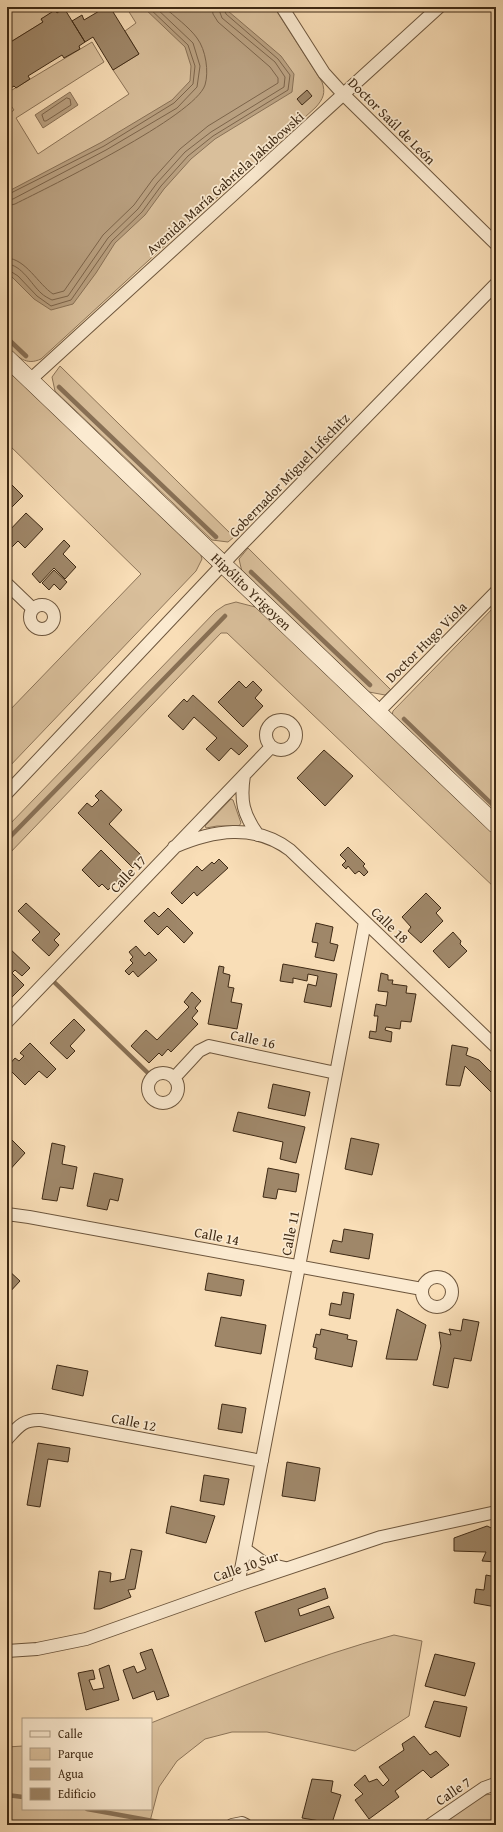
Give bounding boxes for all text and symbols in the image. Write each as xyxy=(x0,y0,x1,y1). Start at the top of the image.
street label: Doctor Saúl de León xyxy=(344,73,440,169)
street label: Avenida María Gabriela Jakubowski xyxy=(142,107,308,259)
street label: Gobernador Miguel Lifschitz xyxy=(224,408,354,542)
street label: Hipólito Yrigoyen xyxy=(207,548,296,635)
street label: Doctor Hugo Viola xyxy=(381,597,471,687)
street label: Calle 17 xyxy=(105,851,151,897)
street label: Calle 18 xyxy=(367,902,413,948)
street label: Calle 16 xyxy=(229,1025,277,1054)
street label: Calle 11 xyxy=(276,1209,304,1257)
street label: Calle 14 xyxy=(193,1222,241,1250)
street label: Calle 12 xyxy=(110,1408,158,1436)
street label: Calle 10 Sur xyxy=(210,1545,282,1587)
legend xyxy=(22,1718,152,1810)
text: Calle xyxy=(58,1725,83,1742)
text: Parque xyxy=(58,1745,94,1762)
text: Agua xyxy=(58,1765,84,1782)
street label: Calle 7 xyxy=(431,1772,475,1810)
text: Edificio xyxy=(58,1785,96,1802)

